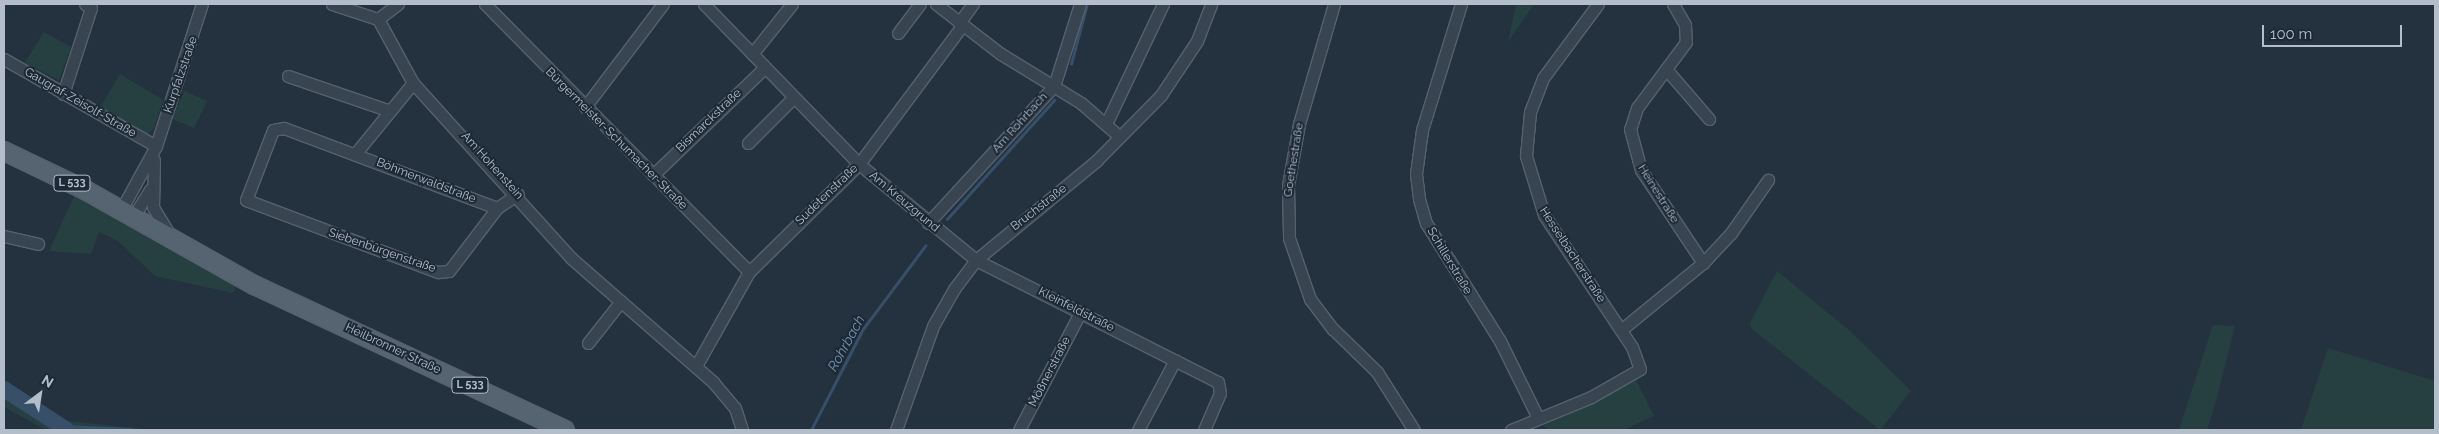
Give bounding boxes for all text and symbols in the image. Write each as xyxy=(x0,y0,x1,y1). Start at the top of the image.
scale bar xyxy=(2264,15,2404,47)
text: 100 m xyxy=(2270,25,2312,43)
street label: Kurpfalzstraße xyxy=(161,35,201,115)
street label: Gaugraf-Zeisolf-Straße xyxy=(22,65,138,141)
street label: Bürgermeister-Schumacher-Straße xyxy=(542,65,690,213)
street label: Bismarckstraße xyxy=(673,86,745,156)
street label: Am Rohrbach xyxy=(989,90,1051,156)
street label: Goethestraße xyxy=(1281,122,1307,198)
street label: Am Hohenstein xyxy=(458,129,526,203)
street label: Böhmerwaldstraße xyxy=(374,155,478,207)
street label: Sudetenstraße xyxy=(793,162,861,228)
street label: Heinestraße xyxy=(1634,162,1682,226)
street label: Am Kreuzgrund xyxy=(866,168,942,236)
road number: L 533 xyxy=(53,174,91,192)
street label: Bruchstraße xyxy=(1008,182,1070,234)
street label: Hesselbacherstraße xyxy=(1536,205,1608,305)
street label: Schillerstraße xyxy=(1423,225,1475,297)
street label: Siebenbürgenstraße xyxy=(326,226,438,276)
street label: Kleinfeldstraße xyxy=(1036,285,1116,335)
water label: Rohrbach xyxy=(824,312,868,374)
street label: Heilbronner Straße xyxy=(343,320,443,378)
street label: Mößnerstraße xyxy=(1026,335,1074,409)
north arrow xyxy=(15,369,65,419)
text: N xyxy=(39,372,56,391)
road number: L 533 xyxy=(451,376,489,394)

